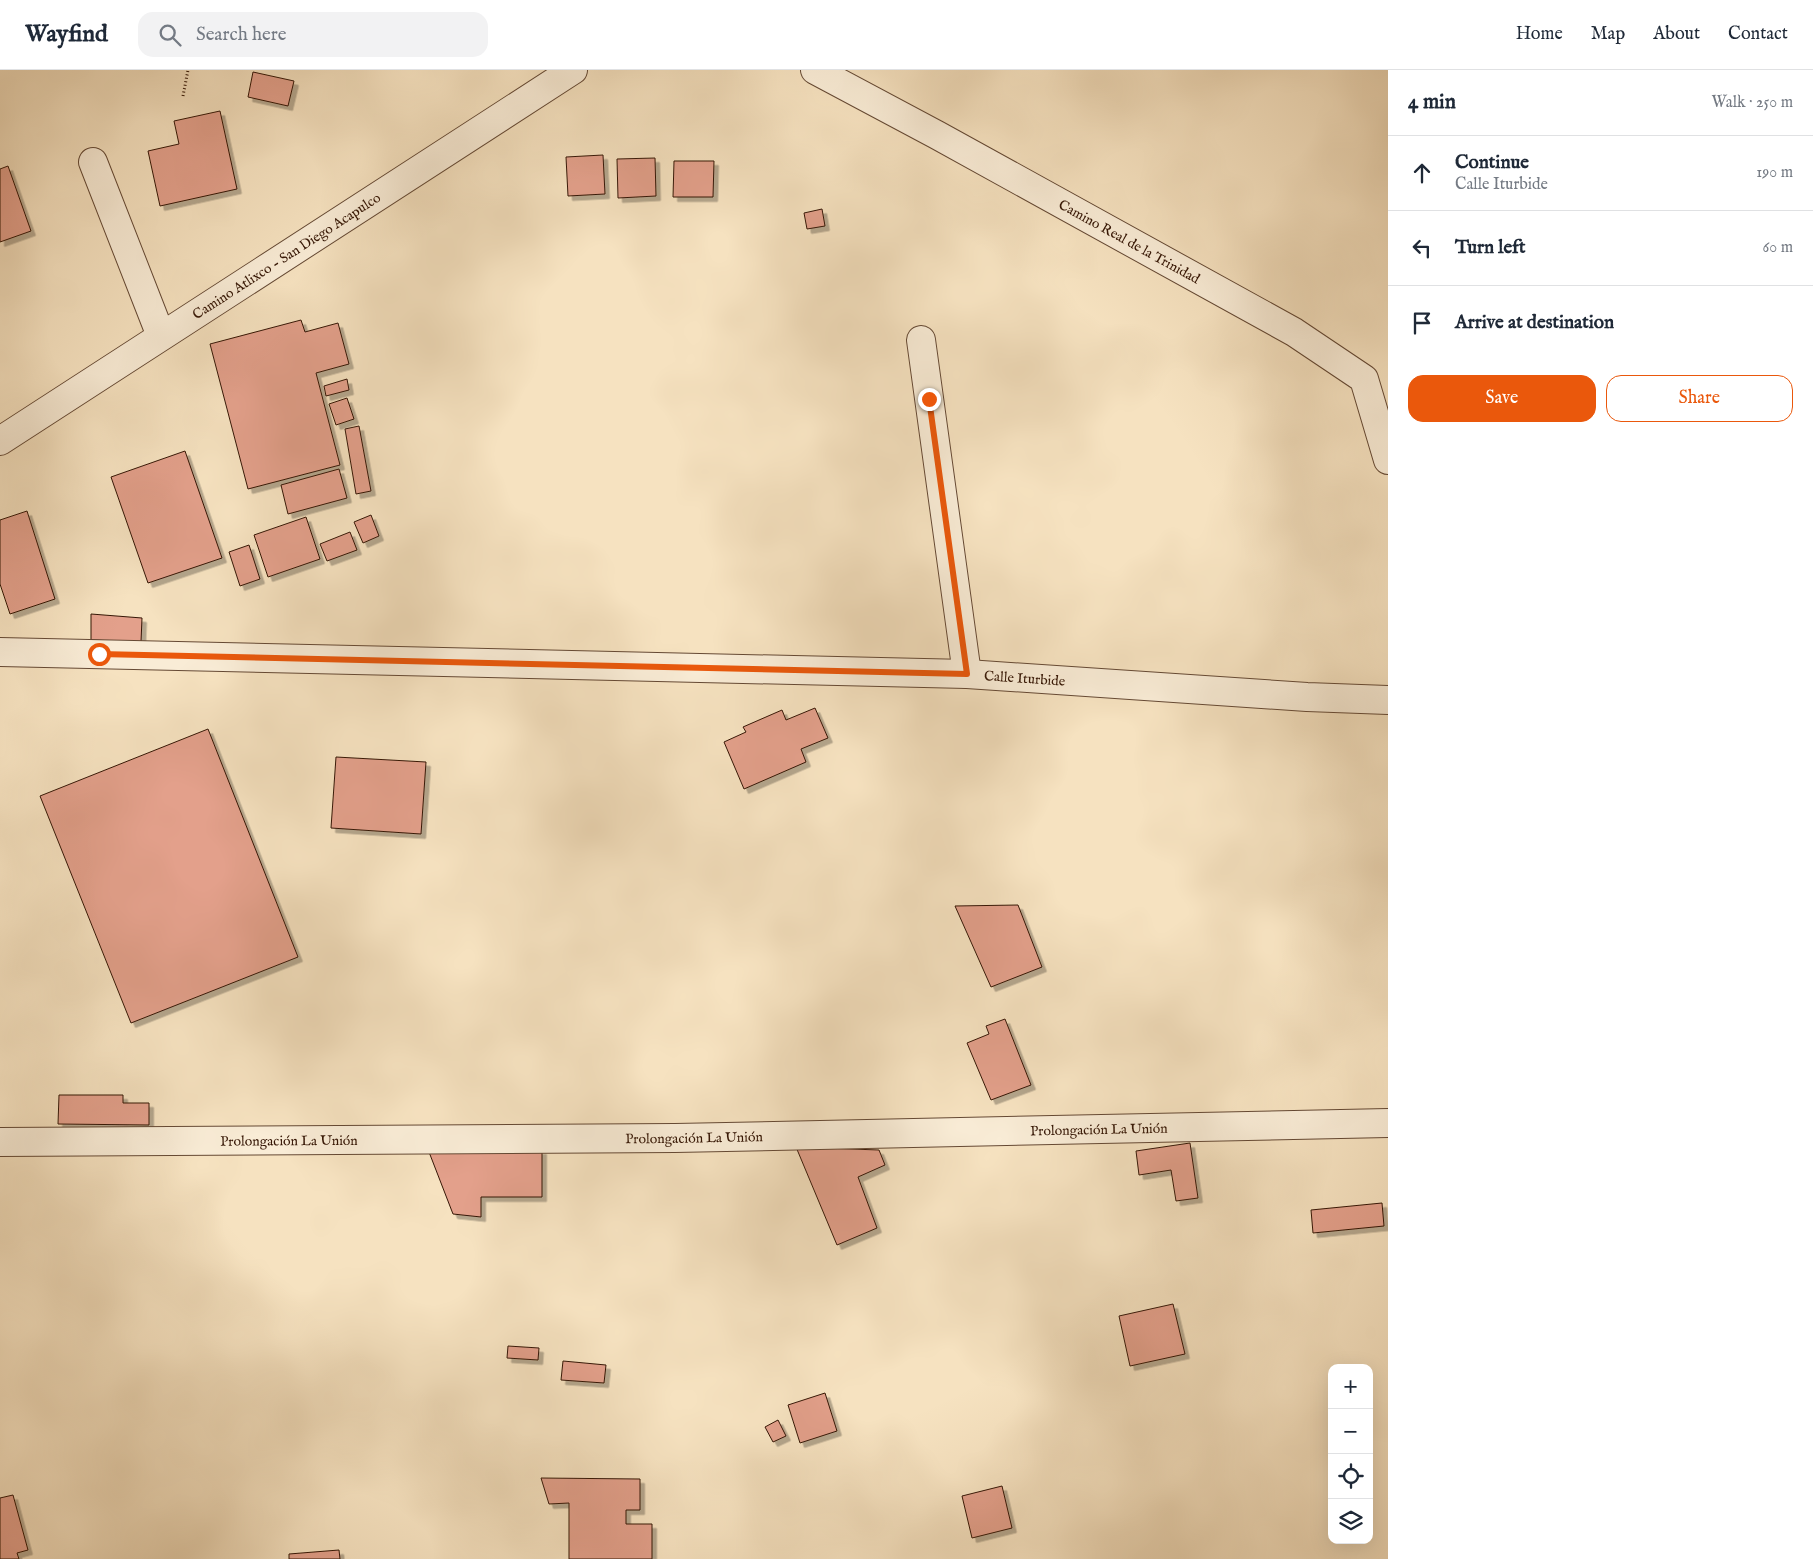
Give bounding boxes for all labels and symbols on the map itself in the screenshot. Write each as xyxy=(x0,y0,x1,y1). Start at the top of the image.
street label: Camino Atlixco - San Diego Acapulco xyxy=(189,189,385,324)
street label: Camino Real de la Trinidad xyxy=(1055,196,1203,289)
route end xyxy=(918,388,941,411)
route start xyxy=(88,643,111,666)
street label: Calle Iturbide xyxy=(983,667,1066,691)
street label: Prolongación La Unión xyxy=(1030,1120,1168,1141)
street label: Prolongación La Unión xyxy=(625,1128,764,1148)
street label: Prolongación La Unión xyxy=(220,1132,358,1151)

